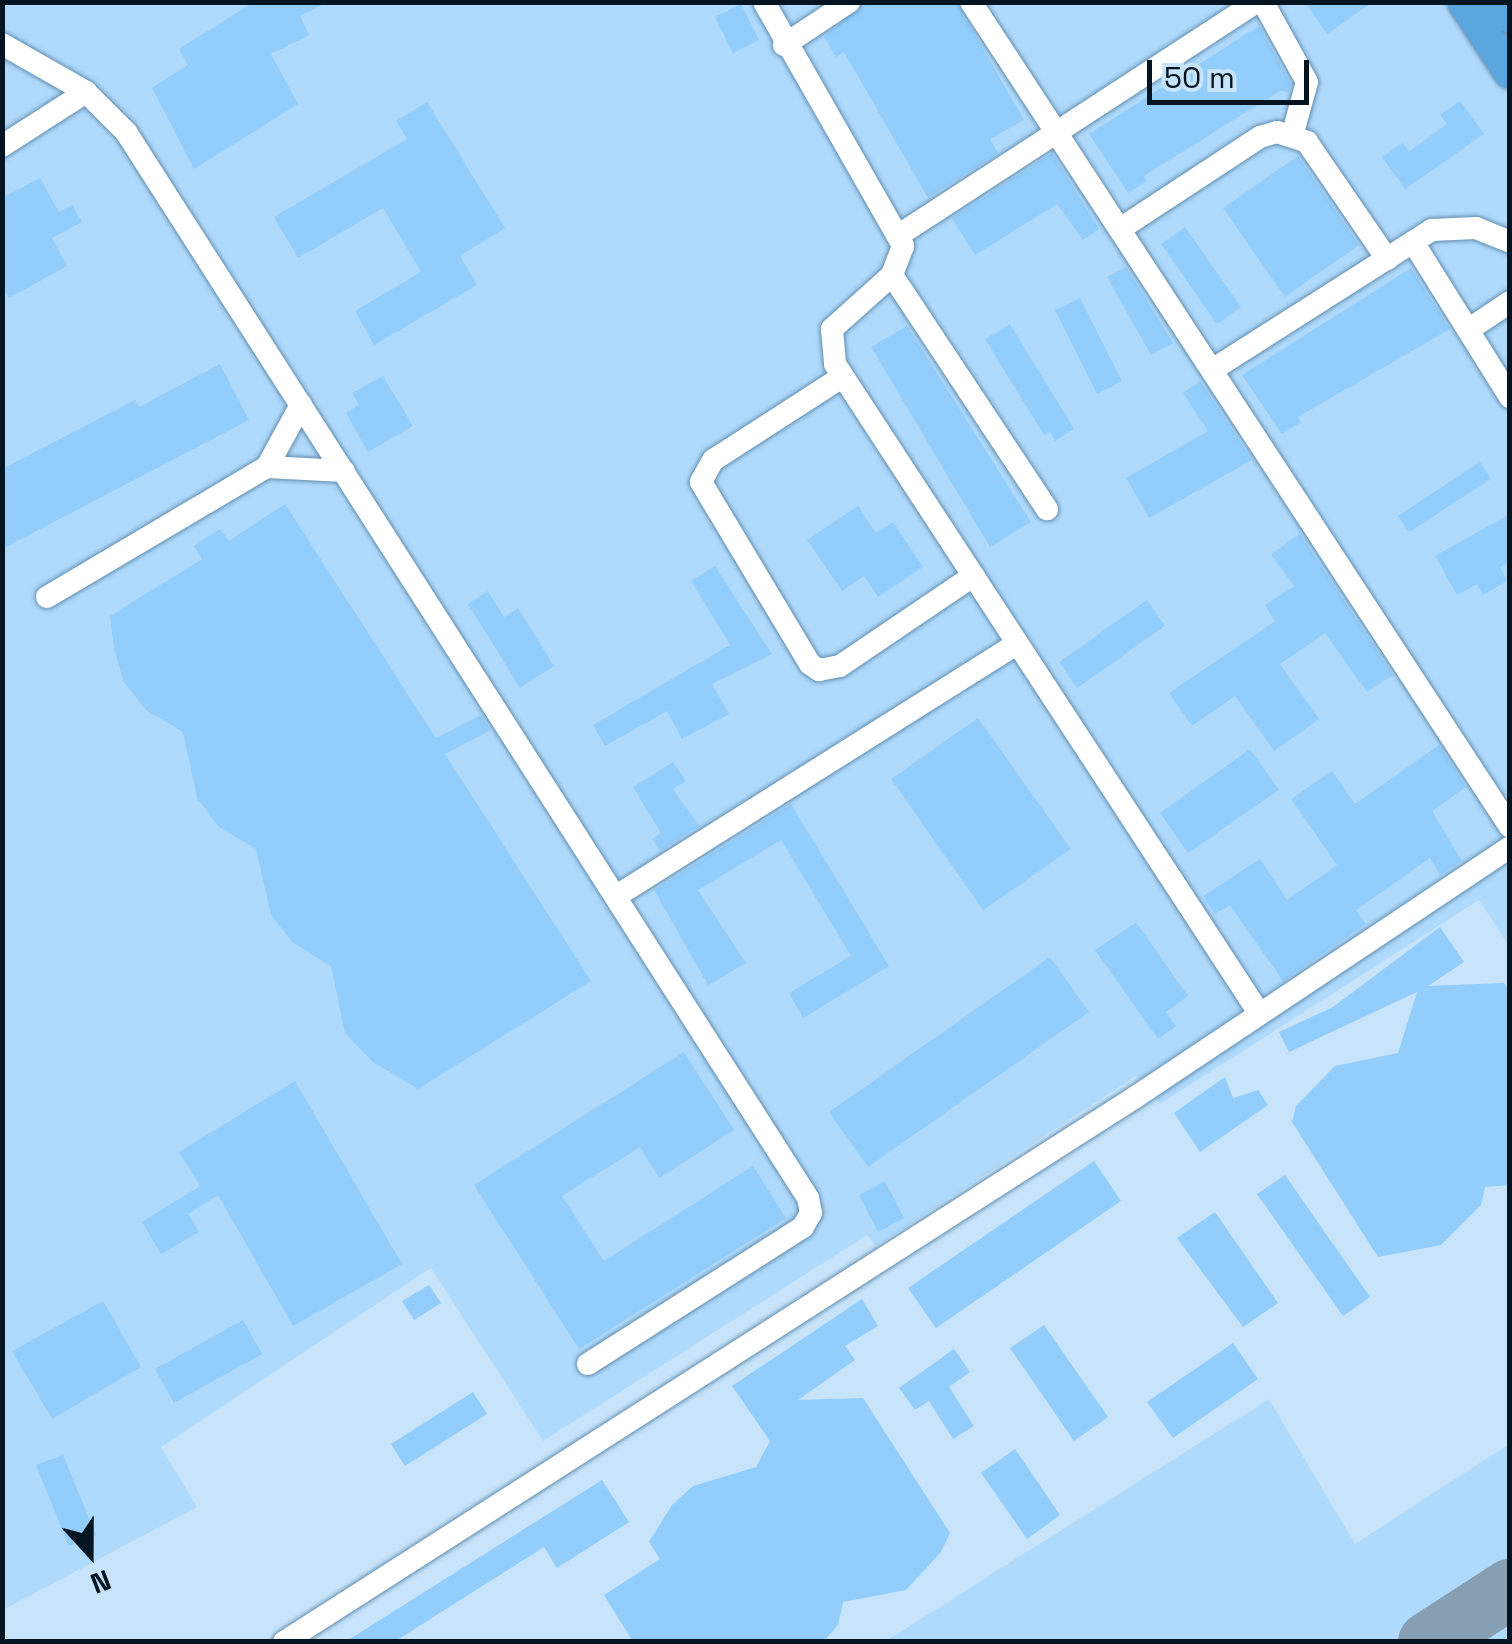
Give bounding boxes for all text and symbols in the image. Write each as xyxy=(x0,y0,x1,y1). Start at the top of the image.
scale bar xyxy=(1152,40,1314,102)
text: 50 m xyxy=(1164,58,1235,97)
north arrow xyxy=(40,1504,140,1604)
text: N xyxy=(86,1562,116,1602)

